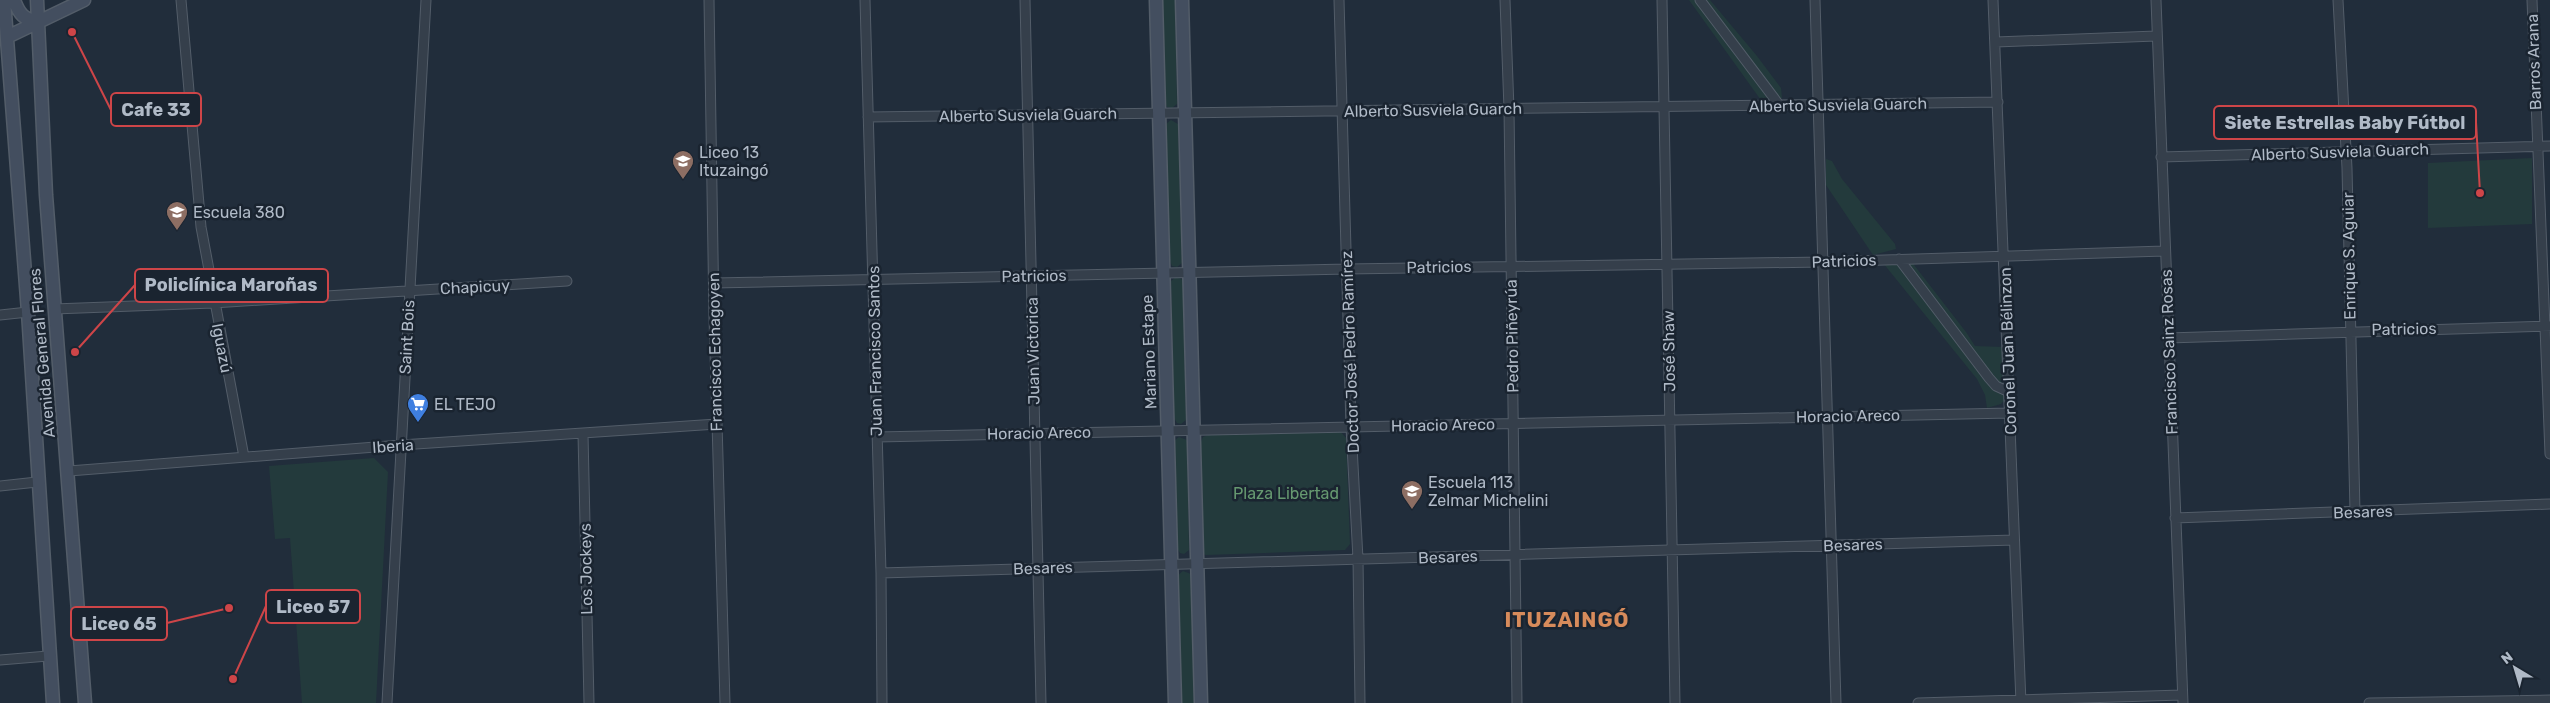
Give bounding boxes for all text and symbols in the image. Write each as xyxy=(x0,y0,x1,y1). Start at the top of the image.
street label: Barros Arana xyxy=(2523,13,2545,111)
callout: Cafe 33 xyxy=(111,93,201,126)
street label: Alberto Susviela Guarch xyxy=(1749,94,1927,116)
text: Cafe 33 xyxy=(121,99,191,121)
street label: Alberto Susviela Guarch xyxy=(1344,99,1522,121)
street label: Alberto Susviela Guarch xyxy=(939,104,1117,126)
callout: Siete Estrellas Baby Fútbol xyxy=(2214,106,2476,139)
text: Siete Estrellas Baby Fútbol xyxy=(2225,112,2465,134)
street label: Alberto Susviela Guarch xyxy=(2251,139,2429,165)
place label: Liceo 13 Ituzaingó xyxy=(699,143,769,180)
school or university icon: Liceo 13 Ituzaingó xyxy=(671,149,695,180)
street label: Enrique S. Aguiar xyxy=(2338,192,2360,320)
school or university icon: Escuela 380 xyxy=(165,200,189,231)
place label: Escuela 380 xyxy=(193,203,285,222)
street label: Doctor José Pedro Ramírez xyxy=(1337,250,1363,454)
street label: Patricios xyxy=(1811,250,1877,272)
street label: Patricios xyxy=(1406,257,1472,277)
street label: Juan Francisco Santos xyxy=(864,266,886,436)
street label: Patricios xyxy=(1001,266,1067,286)
street label: Avenida General Flores xyxy=(25,267,59,439)
street label: Coronel Juan Bélinzon xyxy=(1996,267,2020,435)
callout: Policlínica Maroñas xyxy=(135,269,328,302)
street label: Francisco Sainz Rosas xyxy=(2157,269,2181,435)
street label: Francisco Echagoyen xyxy=(704,272,726,432)
text: Policlínica Maroñas xyxy=(145,274,317,296)
street label: Chapicuy xyxy=(440,276,511,298)
street label: Pedro Piñeyrúa xyxy=(1502,279,1522,393)
street label: Mariano Estape xyxy=(1138,294,1160,410)
street label: Juan Victorica xyxy=(1023,297,1043,405)
street label: Saint Bois xyxy=(396,299,418,375)
street label: José Shaw xyxy=(1659,310,1679,392)
street label: Patricios xyxy=(2371,319,2437,339)
street label: Iguazú xyxy=(208,322,236,374)
supermarket icon: EL TEJO xyxy=(406,392,430,423)
place label: EL TEJO xyxy=(434,395,496,414)
street label: Horacio Areco xyxy=(1796,406,1900,426)
street label: Horacio Areco xyxy=(1391,415,1495,435)
street label: Horacio Areco xyxy=(987,423,1091,443)
street label: Iberia xyxy=(372,435,414,457)
place label: Escuela 113 Zelmar Michelini xyxy=(1428,473,1548,510)
school or university icon: Escuela 113 Zelmar Michelini xyxy=(1400,479,1424,510)
park label: Plaza Libertad xyxy=(1233,484,1339,503)
street label: Besares xyxy=(2333,501,2393,523)
street label: Los Jockeys xyxy=(576,523,596,615)
street label: Besares xyxy=(1823,534,1883,556)
street label: Besares xyxy=(1418,546,1478,568)
street label: Besares xyxy=(1013,557,1073,579)
callout: Liceo 57 xyxy=(266,590,360,623)
text: Liceo 57 xyxy=(276,596,350,618)
callout: Liceo 65 xyxy=(71,607,167,640)
district label: ITUZAINGÓ xyxy=(1505,607,1629,632)
text: Liceo 65 xyxy=(81,613,157,635)
north arrow xyxy=(2490,643,2540,693)
text: N xyxy=(2498,648,2517,668)

